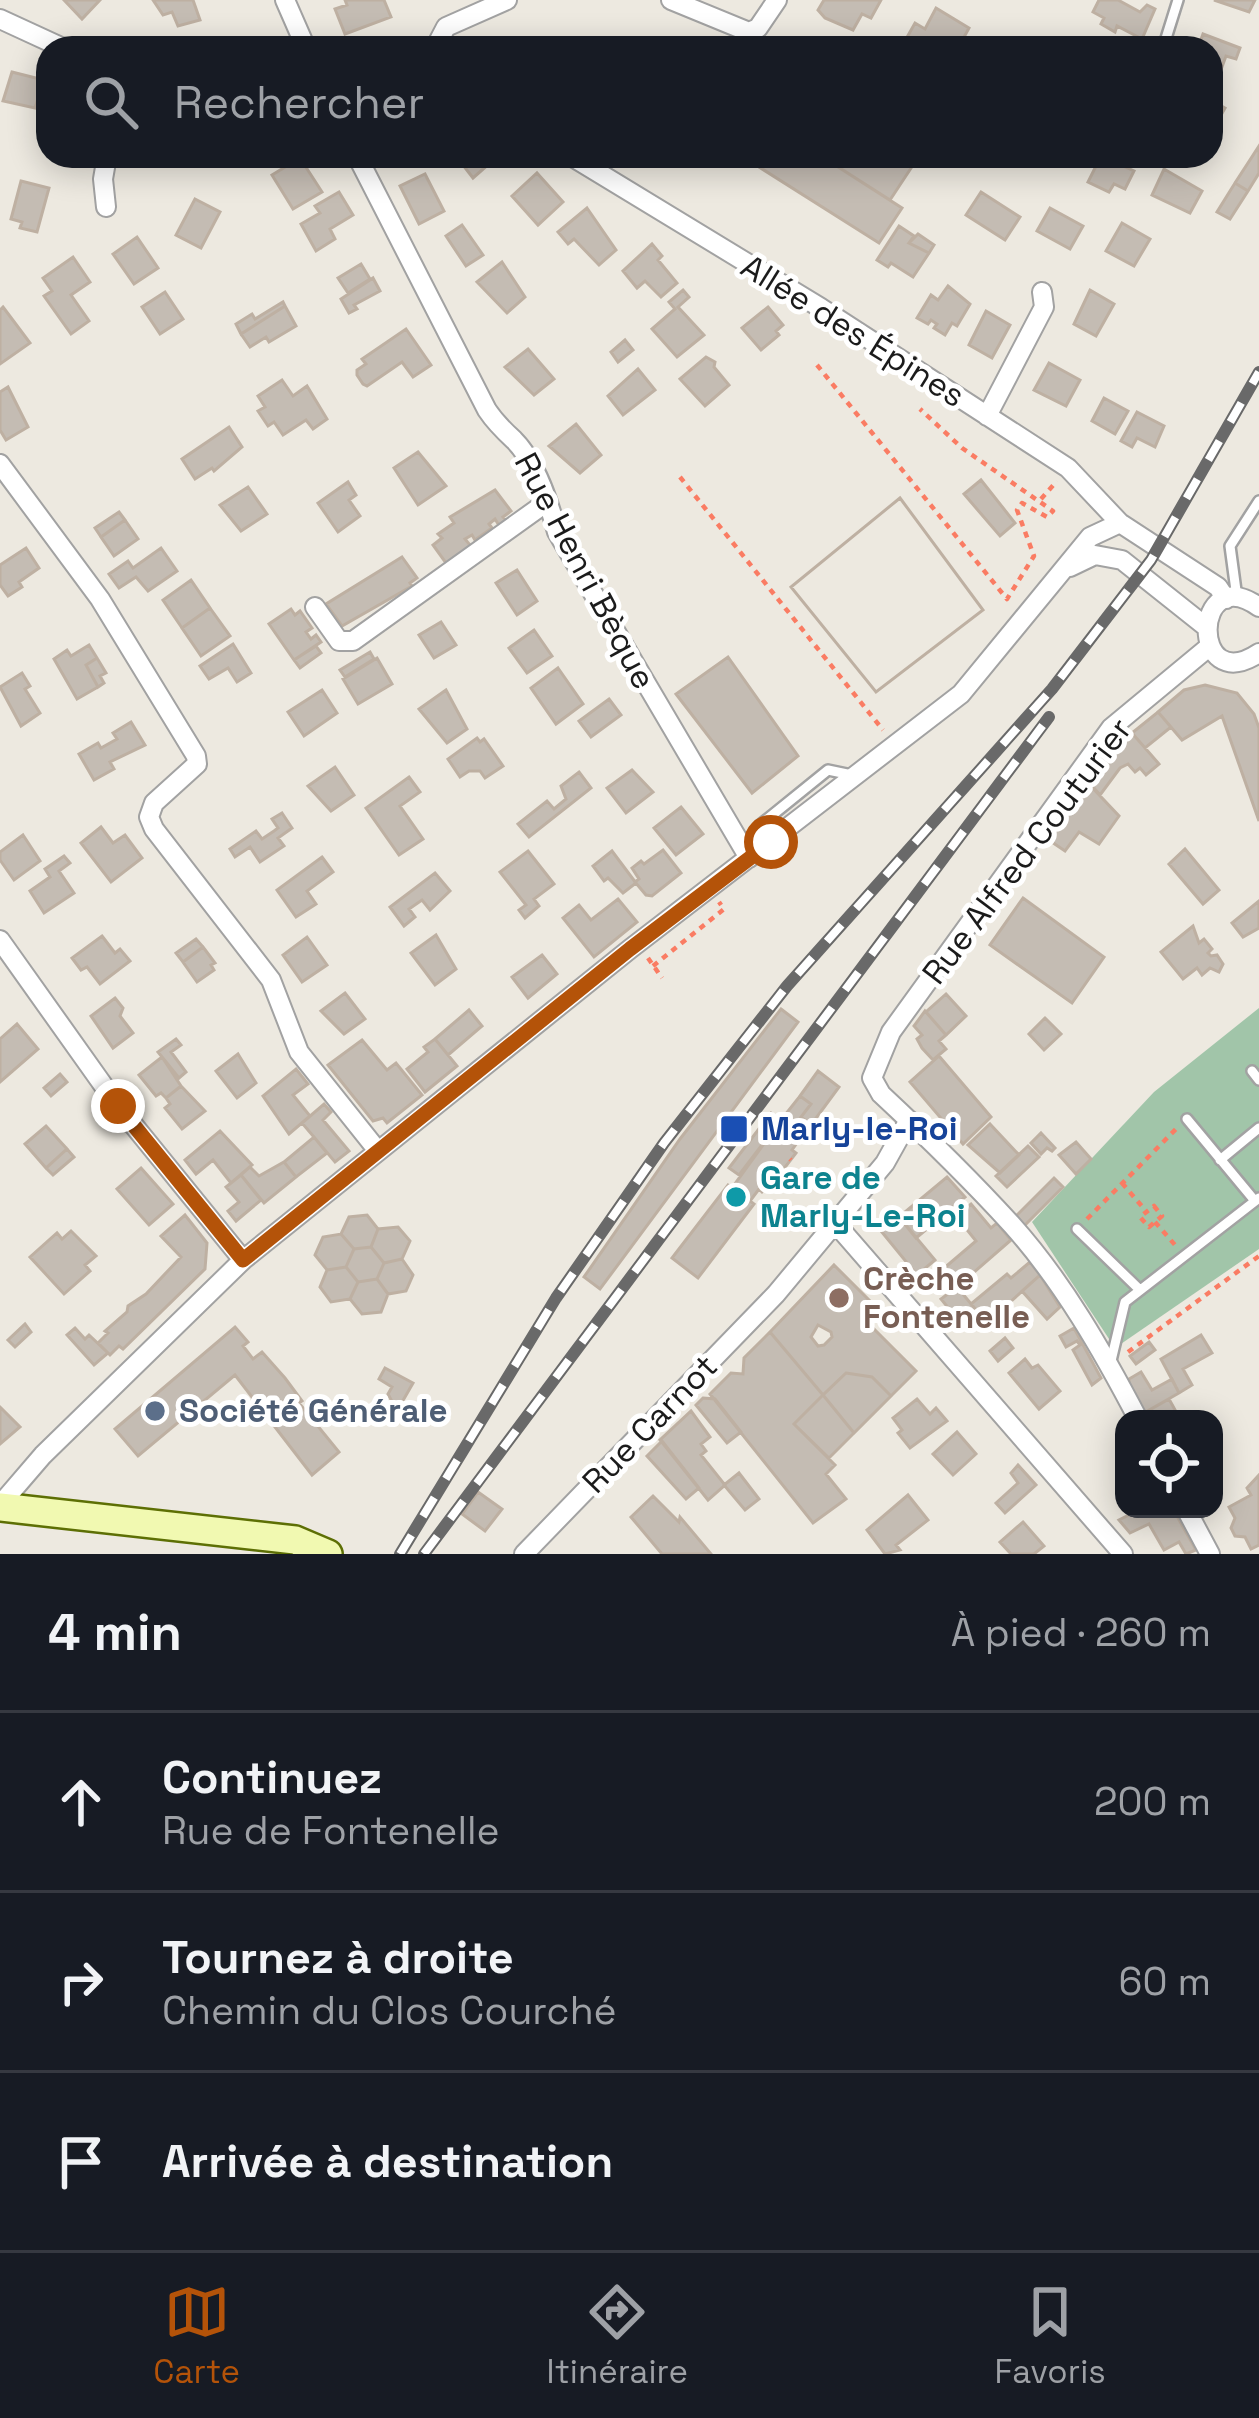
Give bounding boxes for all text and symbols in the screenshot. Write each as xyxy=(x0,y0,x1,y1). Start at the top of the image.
search box xyxy=(36,36,1223,168)
icon: search xyxy=(78,69,144,135)
text: Rechercher xyxy=(174,74,424,131)
street label: Allée des Épines xyxy=(733,245,973,417)
street label: Rue Henri Bèque xyxy=(505,446,665,696)
street label: Rue Alfred Couturier xyxy=(913,709,1141,993)
route start xyxy=(744,815,798,869)
route end xyxy=(91,1079,145,1133)
place label: Marly-le-Roi xyxy=(761,1108,958,1150)
marker: Marly-le-Roi xyxy=(718,1113,750,1145)
place label: Gare de Marly-Le-Roi xyxy=(760,1157,966,1237)
marker: Gare de Marly-Le-Roi xyxy=(723,1184,749,1210)
place label: Crèche Fontenelle xyxy=(863,1258,1030,1338)
marker: Crèche Fontenelle xyxy=(826,1285,852,1311)
street label: Rue Carnot xyxy=(573,1346,727,1502)
place label: Société Générale xyxy=(179,1390,448,1432)
marker: Société Générale xyxy=(142,1398,168,1424)
map controls xyxy=(1115,1410,1223,1518)
button: locate xyxy=(1115,1410,1223,1518)
text: 4 min xyxy=(48,1600,182,1665)
text: À pied · 260 m xyxy=(951,1608,1211,1657)
text: Continuez xyxy=(162,1749,382,1806)
icon: ahead xyxy=(48,1769,114,1835)
text: 200 m xyxy=(1094,1777,1211,1826)
text: Rue de Fontenelle xyxy=(162,1806,500,1855)
text: Tournez à droite xyxy=(162,1929,514,1986)
icon: right xyxy=(48,1949,114,2015)
text: 60 m xyxy=(1119,1957,1211,2006)
text: Chemin du Clos Courché xyxy=(162,1986,617,2035)
icon: arrive xyxy=(48,2129,114,2195)
text: Arrivée à destination xyxy=(162,2133,613,2190)
tab: Carte xyxy=(153,2279,240,2393)
tab: Itinéraire xyxy=(547,2279,688,2393)
tab: Favoris xyxy=(995,2279,1106,2393)

